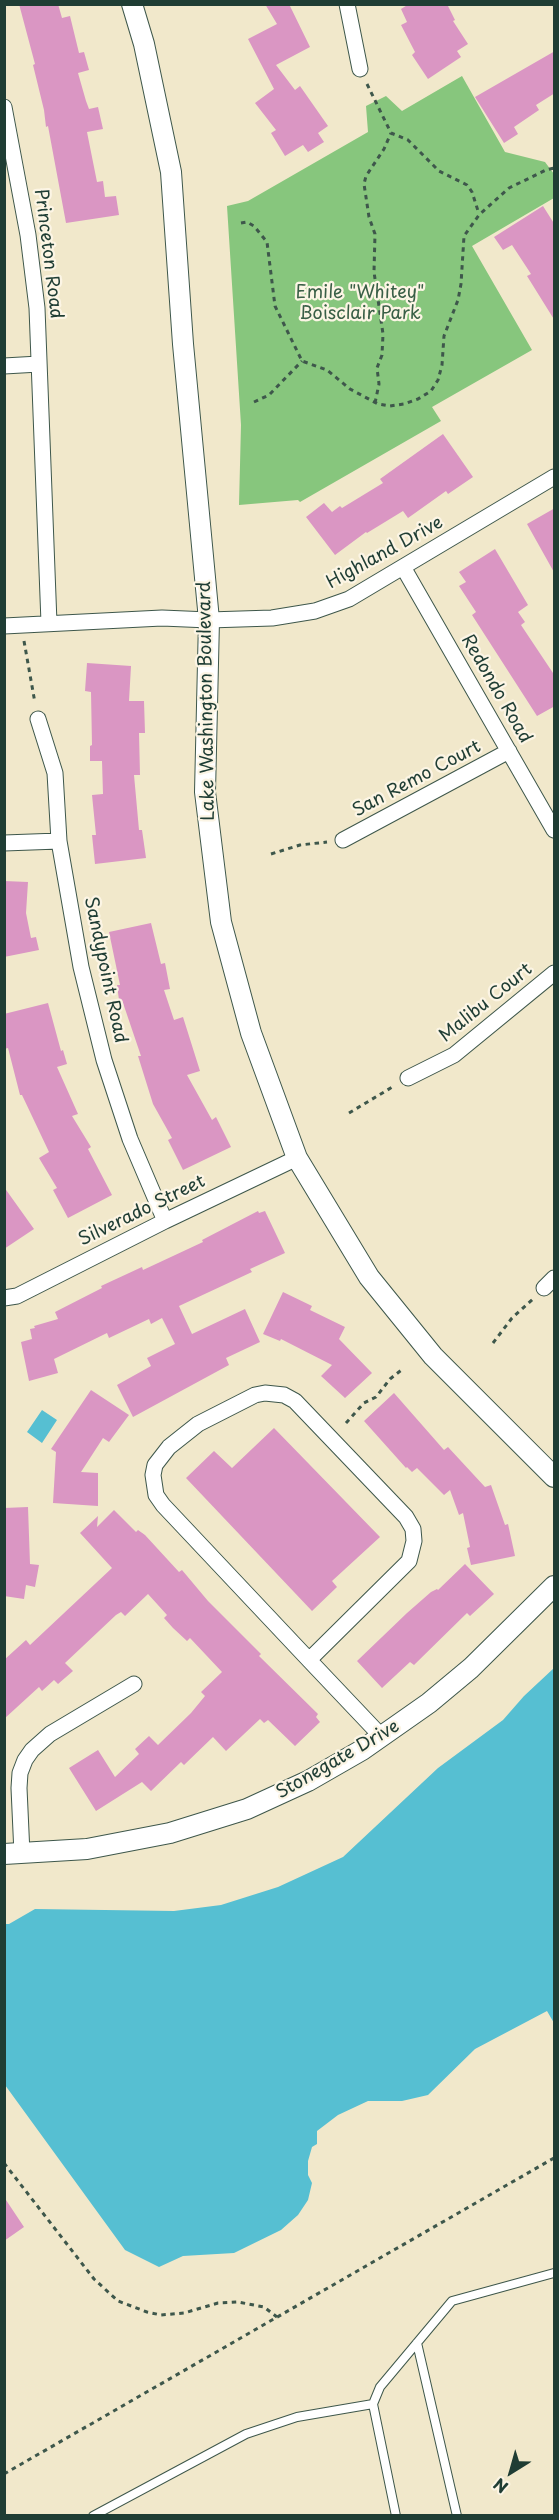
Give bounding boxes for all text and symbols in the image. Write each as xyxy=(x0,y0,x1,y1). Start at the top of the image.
street label: Princeton Road xyxy=(29,188,67,320)
park label: Emile "Whitey" Boisclair Park xyxy=(296,282,424,324)
street label: Highland Drive xyxy=(323,512,447,594)
street label: Lake Washington Boulevard xyxy=(194,581,220,821)
street label: Redondo Road xyxy=(456,631,536,747)
street label: San Remo Court xyxy=(349,736,485,822)
street label: Sandypoint Road xyxy=(79,895,131,1045)
street label: Malibu Court xyxy=(435,959,537,1047)
street label: Silverado Street xyxy=(75,1171,209,1251)
street label: Stonegate Drive xyxy=(272,1716,404,1804)
north arrow xyxy=(481,2442,541,2502)
text: N xyxy=(488,2473,512,2500)

